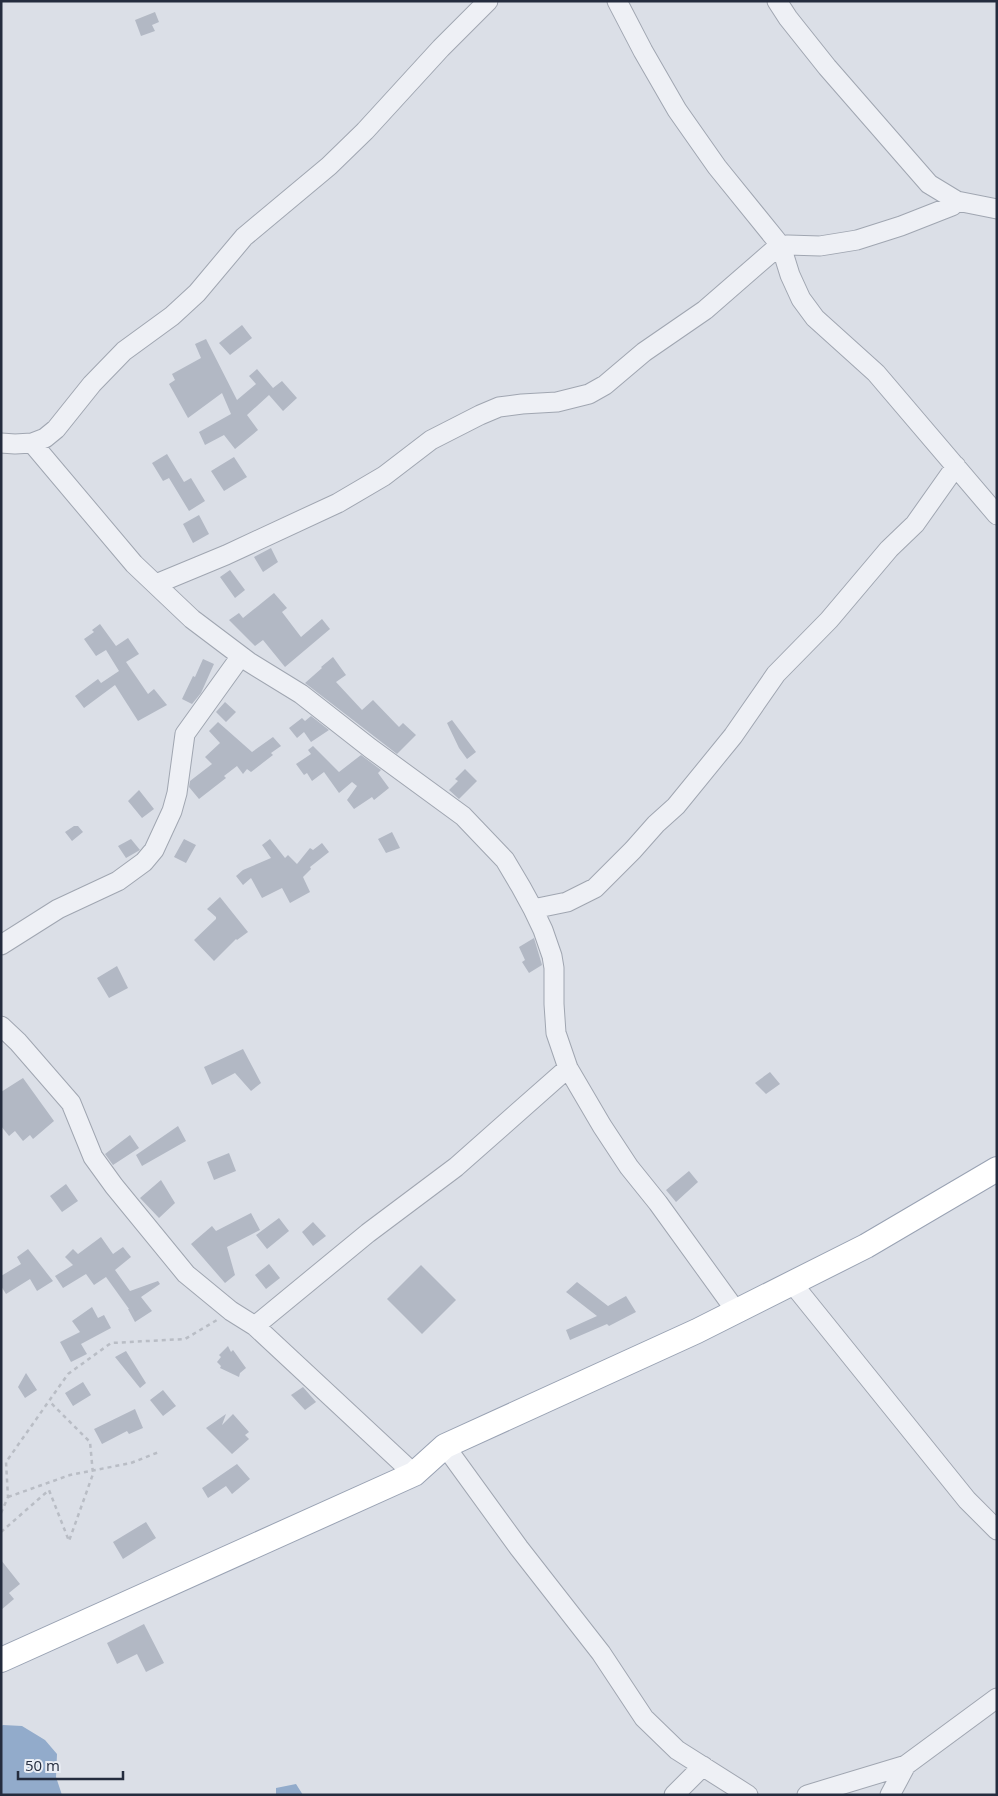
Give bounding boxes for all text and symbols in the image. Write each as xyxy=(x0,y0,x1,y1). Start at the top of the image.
scale bar xyxy=(18,1748,122,1780)
text: 50 m xyxy=(25,1755,60,1775)

